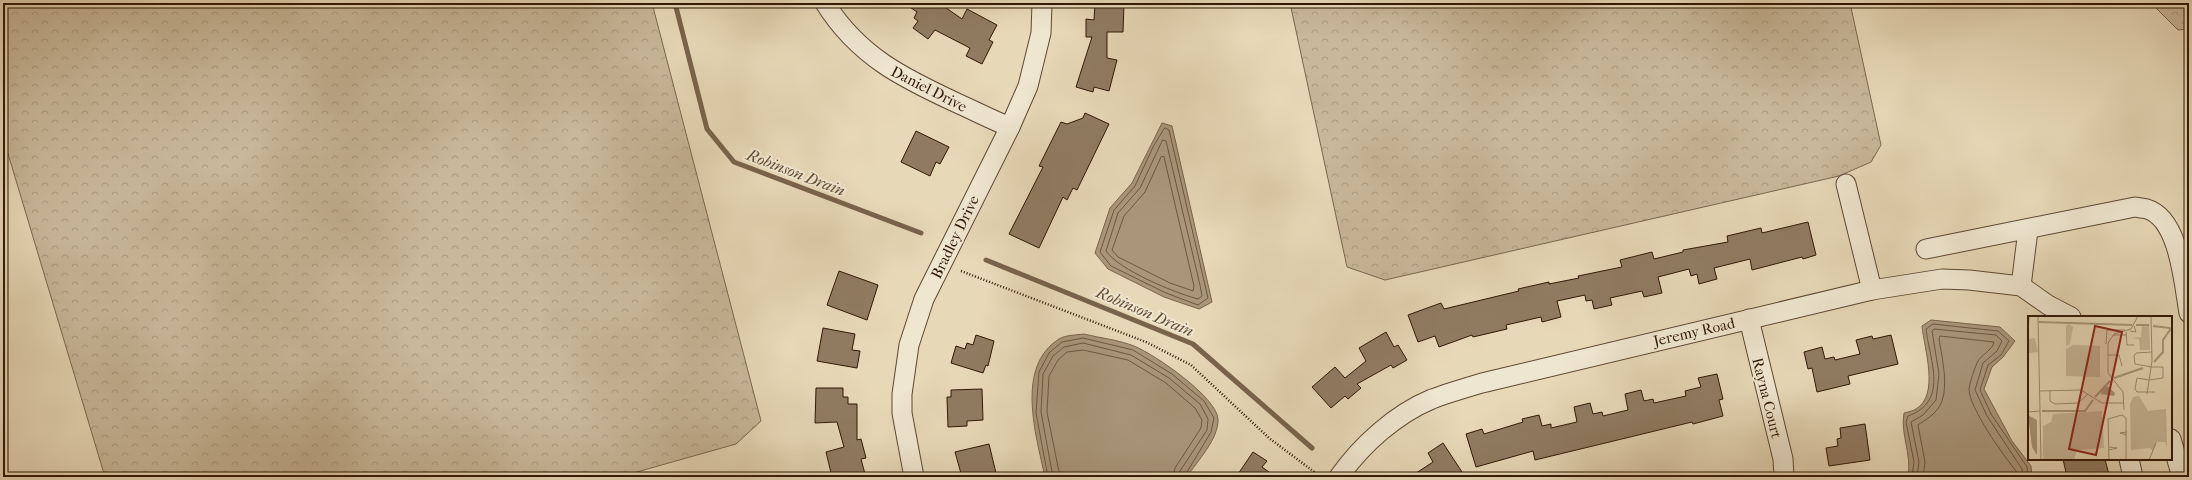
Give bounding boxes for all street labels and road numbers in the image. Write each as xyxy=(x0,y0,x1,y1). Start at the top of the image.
street label: Daniel Drive xyxy=(888,62,970,116)
street label: Bradley Drive xyxy=(927,192,983,282)
street label: Jeremy Road xyxy=(1651,314,1737,350)
street label: Rayna Court xyxy=(1748,356,1786,441)

